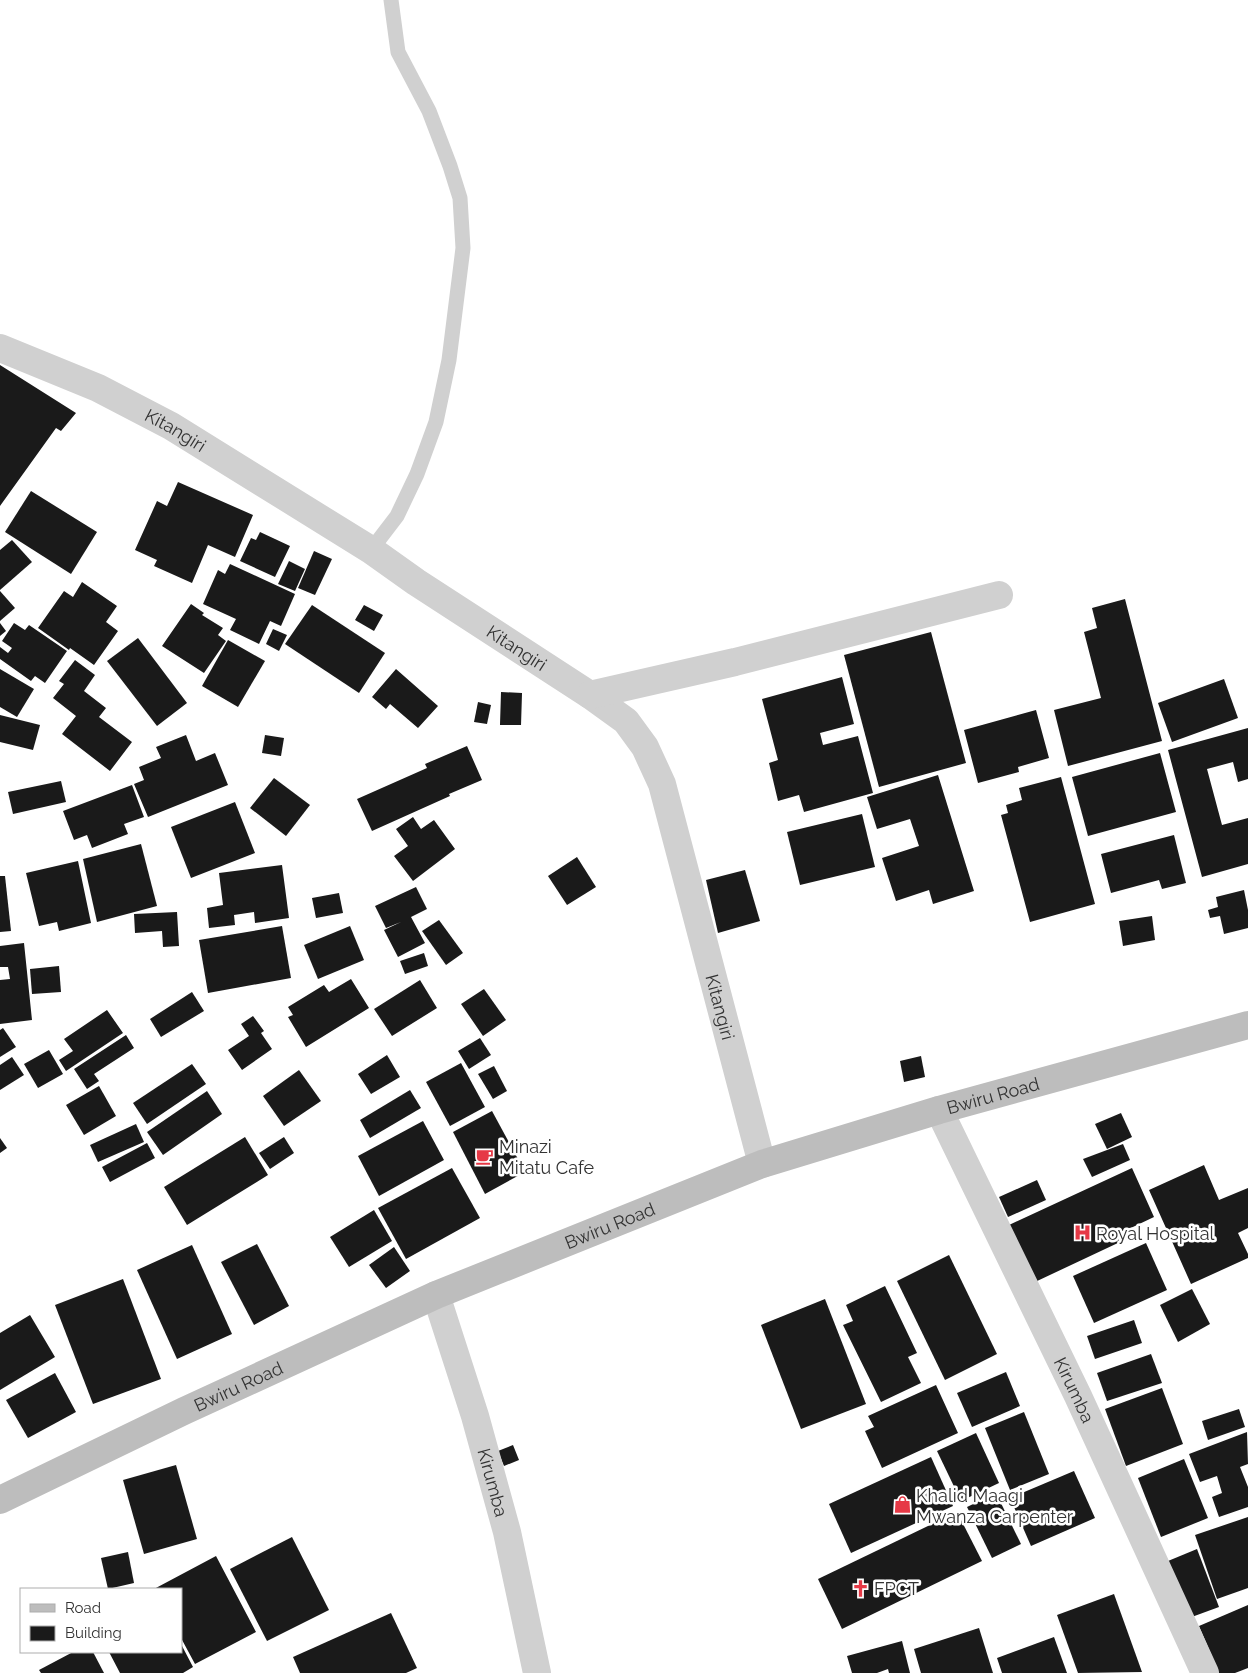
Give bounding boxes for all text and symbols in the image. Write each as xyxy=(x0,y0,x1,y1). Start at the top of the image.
street label: Kitangiri xyxy=(142,404,210,456)
street label: Kitangiri xyxy=(483,620,551,675)
street label: Kitangiri xyxy=(702,972,739,1042)
street label: Bwiru Road xyxy=(944,1072,1042,1118)
place label: Minazi Mitatu Cafe xyxy=(499,1136,595,1178)
cafe icon: Minazi Mitatu Cafe xyxy=(475,1146,495,1166)
street label: Bwiru Road xyxy=(562,1198,658,1253)
hospital icon: Royal Hospital xyxy=(1072,1223,1092,1243)
place label: Royal Hospital xyxy=(1096,1223,1214,1244)
street label: Kirumba xyxy=(1050,1354,1099,1426)
street label: Bwiru Road xyxy=(190,1357,286,1416)
street label: Kirumba xyxy=(474,1446,513,1519)
place label: Khalid Maagi Mwanza Carpenter xyxy=(916,1485,1074,1527)
shop icon: Khalid Maagi Mwanza Carpenter xyxy=(892,1495,912,1515)
church icon: FPCT xyxy=(850,1578,870,1598)
place label: FPCT xyxy=(874,1578,919,1599)
legend xyxy=(20,1588,182,1653)
text: Road xyxy=(65,1599,101,1617)
text: Building xyxy=(65,1624,122,1642)

